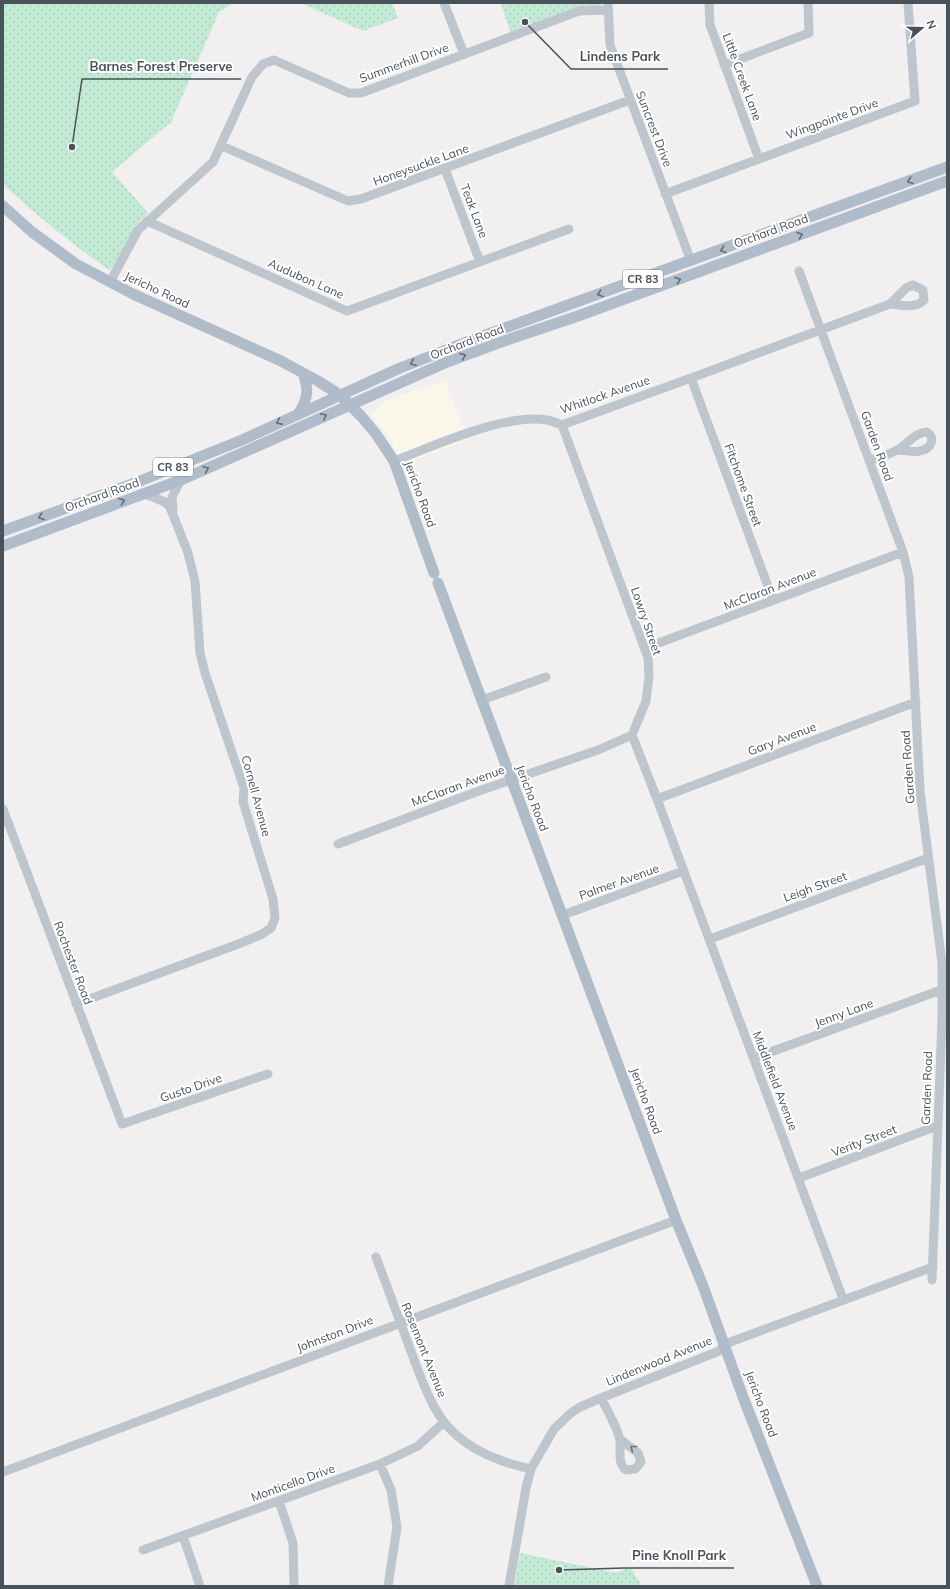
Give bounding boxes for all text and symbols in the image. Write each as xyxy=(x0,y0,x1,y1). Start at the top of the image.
north arrow xyxy=(902,8,942,48)
text: N xyxy=(923,18,939,31)
street label: Little Creek Lane xyxy=(720,31,765,123)
street label: Summerhill Drive xyxy=(357,39,451,86)
callout: Lindens Park xyxy=(571,44,668,69)
text: Lindens Park xyxy=(580,48,661,64)
callout: Barnes Forest Preserve xyxy=(82,54,241,79)
text: Barnes Forest Preserve xyxy=(89,58,233,74)
street label: Suncrest Drive xyxy=(633,89,676,169)
street label: Wingpointe Drive xyxy=(784,95,880,142)
street label: Honeysuckle Lane xyxy=(371,140,471,189)
one-way arrow xyxy=(907,176,914,184)
street label: Teak Lane xyxy=(457,182,492,240)
street label: Orchard Road xyxy=(732,210,810,251)
one-way arrow xyxy=(796,231,803,239)
one-way arrow xyxy=(719,245,726,253)
street label: Audubon Lane xyxy=(266,255,346,302)
street label: Jericho Road xyxy=(122,268,192,311)
road number: CR 83 xyxy=(623,270,663,288)
one-way arrow xyxy=(674,276,681,285)
one-way arrow xyxy=(597,289,604,297)
street label: Orchard Road xyxy=(428,321,506,362)
one-way arrow xyxy=(460,353,467,361)
one-way arrow xyxy=(409,358,417,366)
street label: Whitlock Avenue xyxy=(558,372,652,417)
street label: Garden Road xyxy=(858,409,897,483)
one-way arrow xyxy=(320,413,328,421)
one-way arrow xyxy=(276,418,283,426)
street label: Fitchome Street xyxy=(722,441,765,528)
road number: CR 83 xyxy=(153,458,193,476)
street label: Jericho Road xyxy=(401,458,440,529)
one-way arrow xyxy=(201,466,209,474)
street label: Orchard Road xyxy=(63,474,141,515)
one-way arrow xyxy=(118,498,125,506)
one-way arrow xyxy=(38,513,45,521)
street label: McClaran Avenue xyxy=(721,564,818,613)
street label: Lowry Street xyxy=(628,585,665,657)
street label: Gary Avenue xyxy=(746,719,818,758)
street label: Garden Road xyxy=(897,730,918,804)
street label: Cornell Avenue xyxy=(238,754,274,838)
street label: McClaran Avenue xyxy=(409,762,506,809)
street label: Jericho Road xyxy=(513,762,552,833)
street label: Palmer Avenue xyxy=(577,860,661,903)
street label: Leigh Street xyxy=(781,868,849,905)
street label: Rochester Road xyxy=(51,919,96,1007)
street label: Jenny Lane xyxy=(812,995,875,1030)
street label: Middlefield Avenue xyxy=(750,1029,801,1133)
street label: Garden Road xyxy=(918,1051,935,1125)
street label: Jericho Road xyxy=(627,1065,666,1136)
street label: Gusto Drive xyxy=(158,1070,224,1105)
street label: Verity Street xyxy=(829,1121,898,1160)
street label: Rosemont Avenue xyxy=(399,1300,450,1399)
street label: Johnston Drive xyxy=(294,1312,375,1355)
street label: Lindenwood Avenue xyxy=(603,1332,714,1389)
street label: Jericho Road xyxy=(742,1368,781,1439)
one-way arrow xyxy=(630,1446,637,1453)
street label: Monticello Drive xyxy=(249,1460,337,1505)
callout: Pine Knoll Park xyxy=(624,1543,734,1568)
text: Pine Knoll Park xyxy=(632,1547,727,1563)

